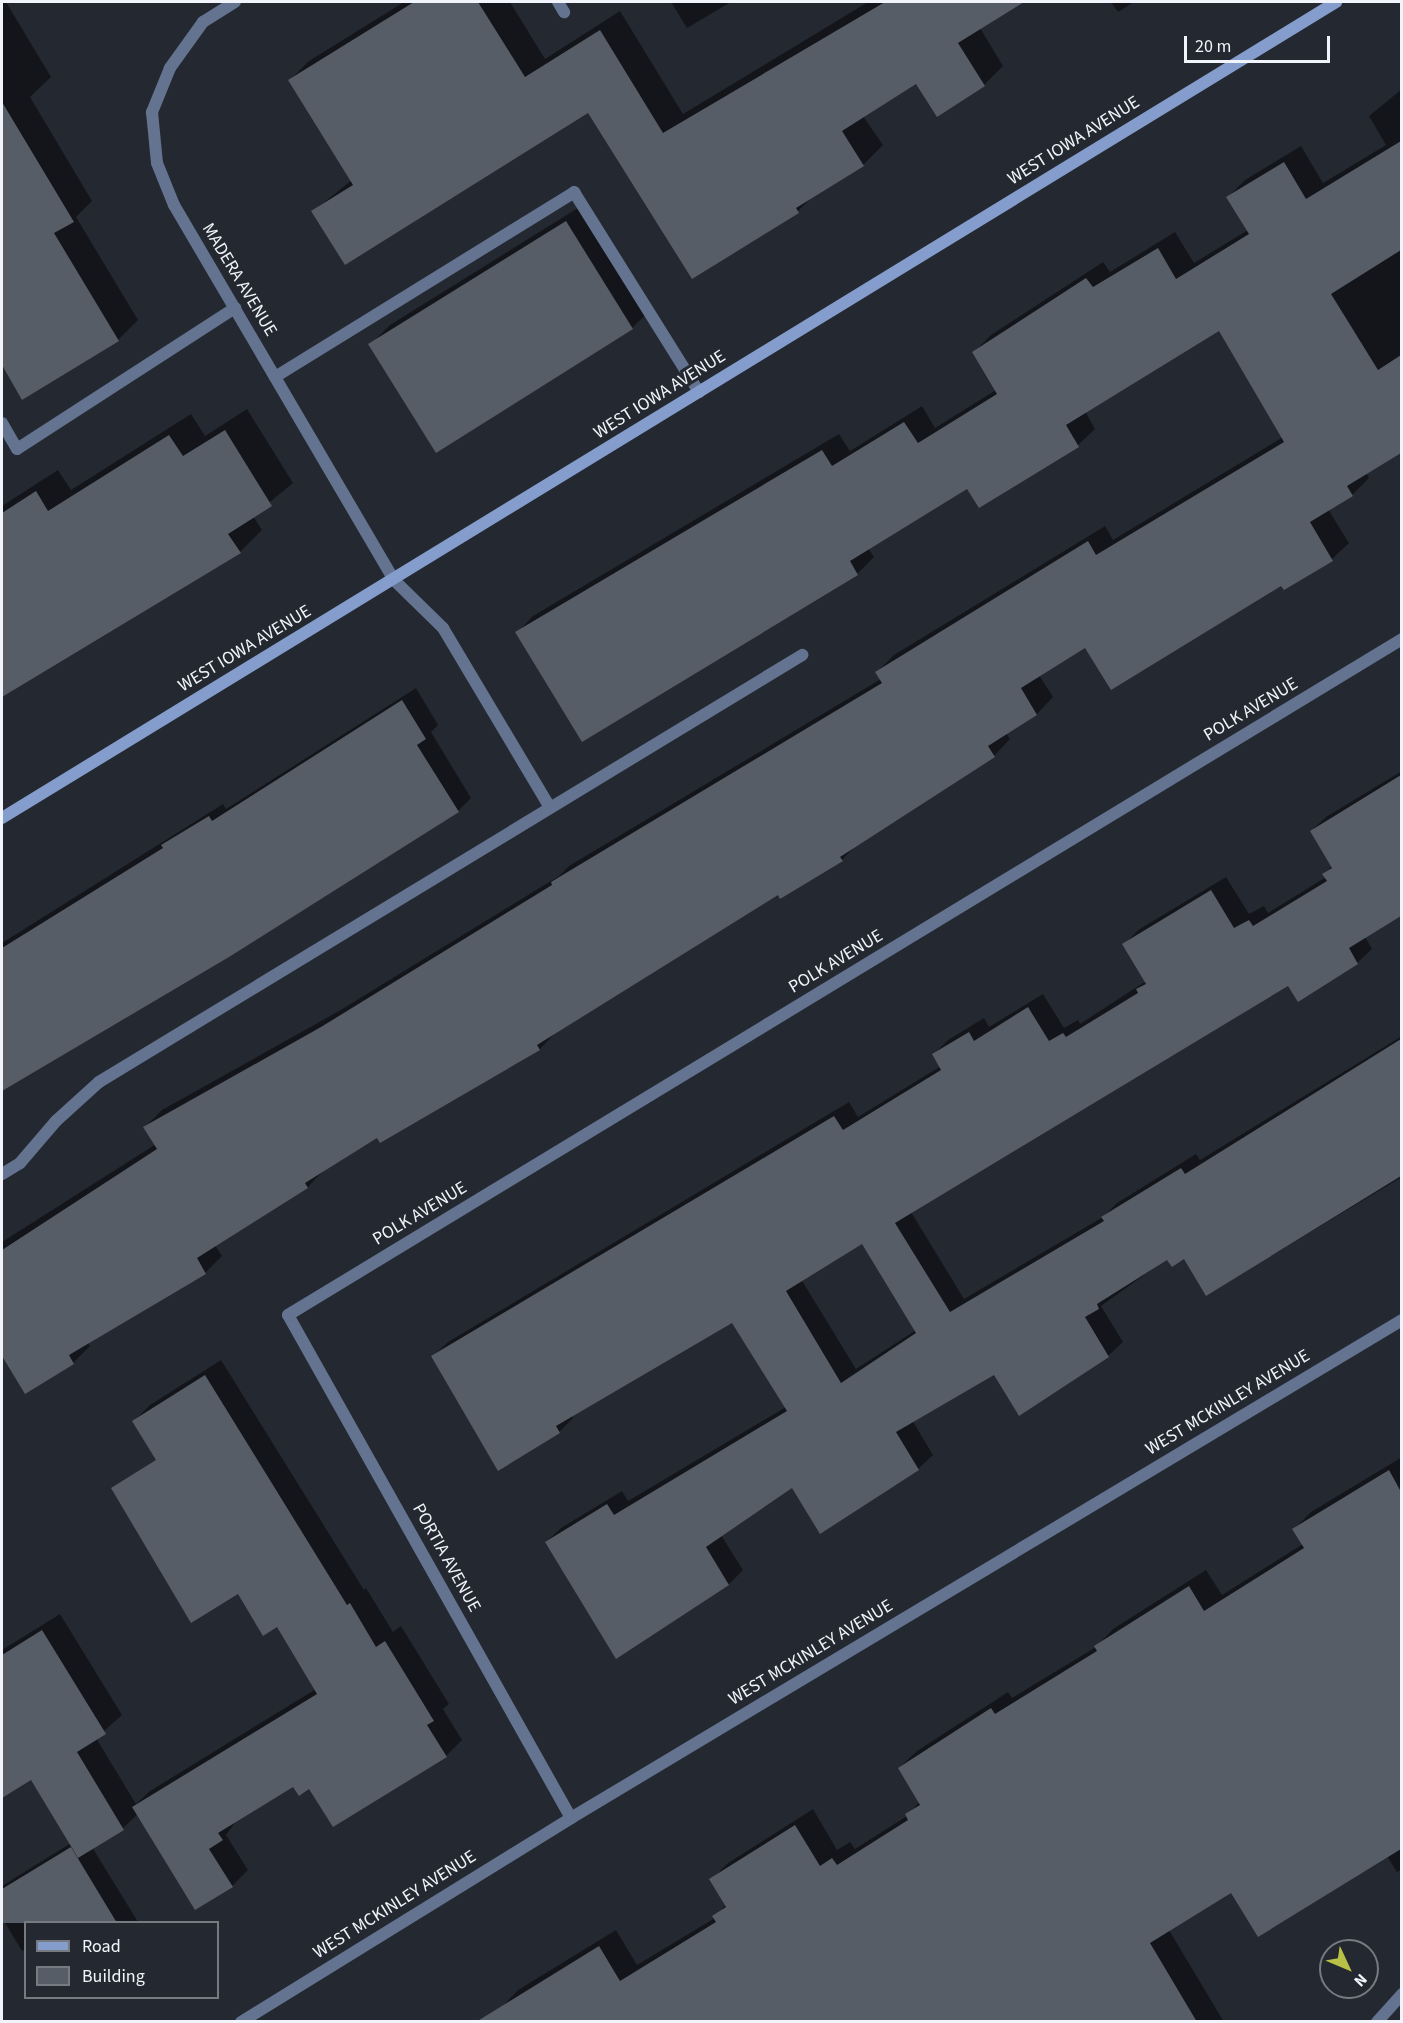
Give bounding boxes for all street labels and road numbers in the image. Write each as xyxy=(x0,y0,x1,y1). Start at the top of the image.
street label: WEST IOWA AVENUE xyxy=(1004,92,1144,190)
street label: MADERA AVENUE xyxy=(197,220,281,340)
street label: WEST IOWA AVENUE xyxy=(590,346,730,444)
street label: WEST IOWA AVENUE xyxy=(175,601,315,697)
street label: POLK AVENUE xyxy=(1200,673,1302,747)
street label: POLK AVENUE xyxy=(785,925,887,999)
street label: POLK AVENUE xyxy=(369,1177,471,1251)
street label: WEST MCKINLEY AVENUE xyxy=(1142,1345,1314,1461)
street label: PORTIA AVENUE xyxy=(407,1500,485,1616)
street label: WEST MCKINLEY AVENUE xyxy=(725,1595,897,1711)
street label: WEST MCKINLEY AVENUE xyxy=(310,1846,480,1964)

